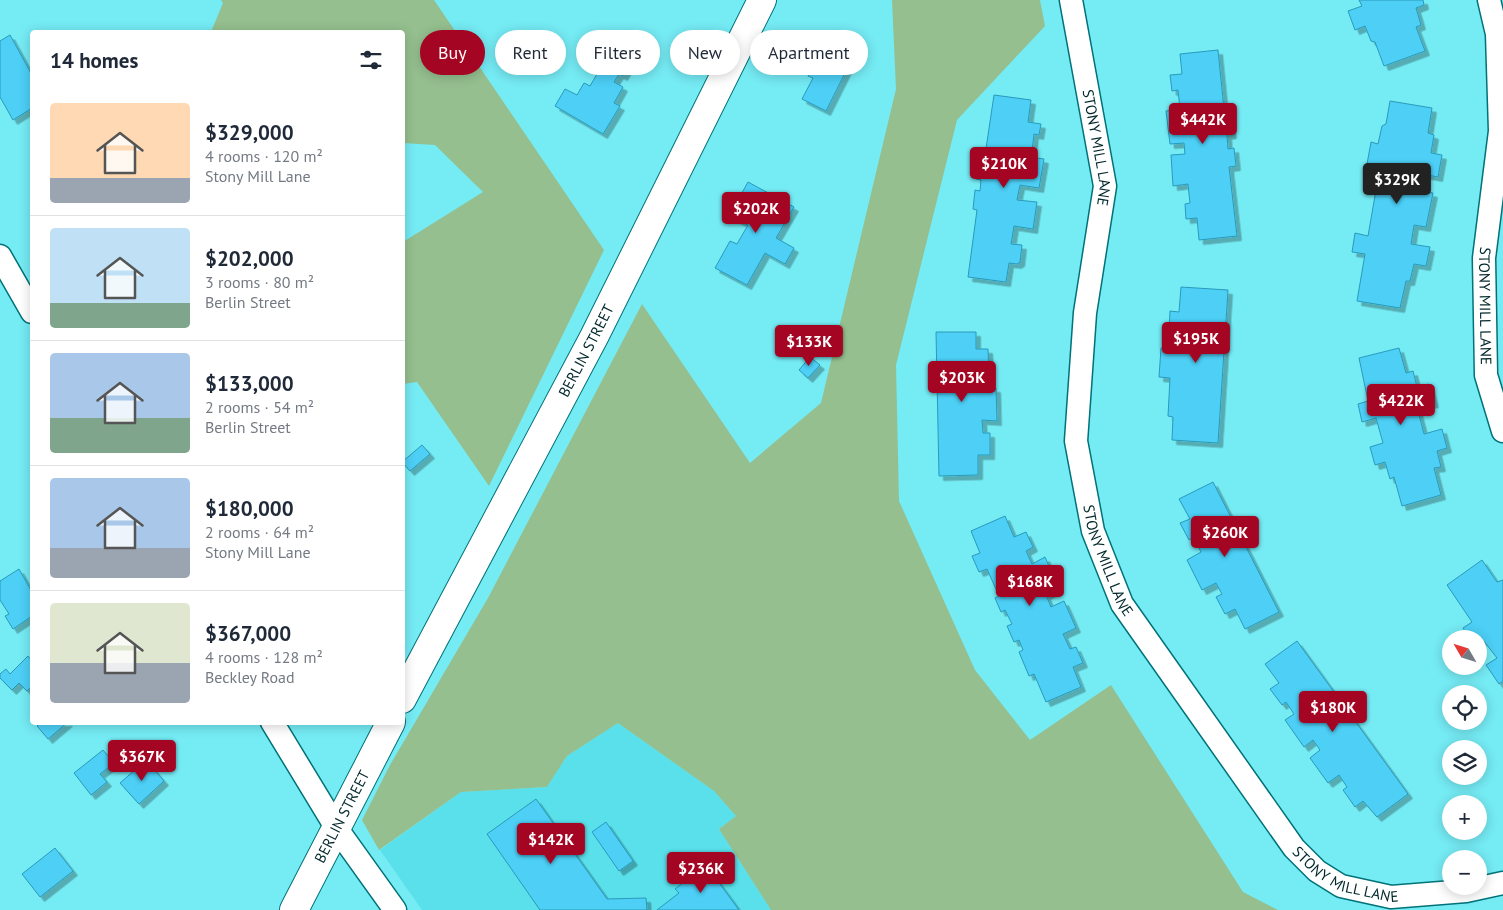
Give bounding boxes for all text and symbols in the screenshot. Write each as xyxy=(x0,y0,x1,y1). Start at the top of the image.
chip: Buy xyxy=(420,30,485,75)
chip: Rent xyxy=(495,30,566,75)
chip: Filters xyxy=(576,30,660,75)
chip: New xyxy=(670,30,740,75)
chip: Apartment xyxy=(750,30,868,75)
icon: filters xyxy=(357,46,385,74)
text: 14 homes xyxy=(50,47,138,74)
street label: STONY MILL LANE xyxy=(1079,88,1115,207)
pin: $442K xyxy=(1168,102,1238,145)
text: $442K xyxy=(1180,109,1226,129)
text: $329,000 xyxy=(205,119,294,146)
icon: home xyxy=(90,123,150,183)
text: 4 rooms · 120 m² xyxy=(205,146,323,166)
pin: $210K xyxy=(969,146,1039,189)
text: $210K xyxy=(981,153,1027,173)
pin: $329K xyxy=(1362,162,1432,205)
text: Stony Mill Lane xyxy=(205,166,311,186)
text: $329K xyxy=(1374,169,1420,189)
pin: $202K xyxy=(721,192,791,234)
text: $202K xyxy=(733,198,779,218)
text: $202,000 xyxy=(205,245,294,272)
street label: STONY MILL LANE xyxy=(1475,246,1496,365)
icon: home xyxy=(90,248,150,308)
text: 3 rooms · 80 m² xyxy=(205,272,314,292)
text: Berlin Street xyxy=(205,292,291,312)
street label: BERLIN STREET xyxy=(554,301,618,400)
pin: $195K xyxy=(1161,322,1231,364)
pin: $133K xyxy=(774,324,844,367)
text: $195K xyxy=(1173,328,1219,348)
text: $133K xyxy=(786,331,832,351)
pin: $203K xyxy=(927,360,997,403)
text: $203K xyxy=(939,367,985,387)
text: $133,000 xyxy=(205,370,294,397)
icon: home xyxy=(90,373,150,433)
pin: $422K xyxy=(1366,384,1436,426)
text: $422K xyxy=(1378,390,1424,410)
text: 2 rooms · 54 m² xyxy=(205,397,314,417)
text: Berlin Street xyxy=(205,417,291,437)
text: $180,000 xyxy=(205,495,294,522)
icon: home xyxy=(90,498,150,558)
street label: STONY MILL LANE xyxy=(1079,503,1138,620)
pin: $260K xyxy=(1190,516,1260,558)
text: 2 rooms · 64 m² xyxy=(205,522,314,542)
text: $260K xyxy=(1202,522,1248,542)
text: Stony Mill Lane xyxy=(205,542,311,562)
pin: $168K xyxy=(995,564,1065,607)
text: $168K xyxy=(1007,571,1053,591)
text: $367,000 xyxy=(205,620,291,647)
icon: home xyxy=(90,623,150,683)
north arrow xyxy=(1442,630,1488,675)
map controls xyxy=(1442,630,1487,895)
text: 4 rooms · 128 m² xyxy=(205,647,323,667)
text: Beckley Road xyxy=(205,667,295,687)
button: locate xyxy=(1442,685,1487,730)
pin: $180K xyxy=(1298,690,1368,733)
text: $180K xyxy=(1310,697,1356,717)
pin: $367K xyxy=(107,740,177,782)
button: layers xyxy=(1442,740,1487,785)
text: $367K xyxy=(119,746,165,766)
street label: BERLIN STREET xyxy=(310,766,374,866)
button: + xyxy=(1442,795,1487,840)
pin: $142K xyxy=(516,822,586,865)
text: $142K xyxy=(528,829,574,849)
street label: STONY MILL LANE xyxy=(1289,842,1399,906)
button: − xyxy=(1442,850,1487,895)
pin: $236K xyxy=(666,852,736,894)
text: $236K xyxy=(678,858,724,878)

